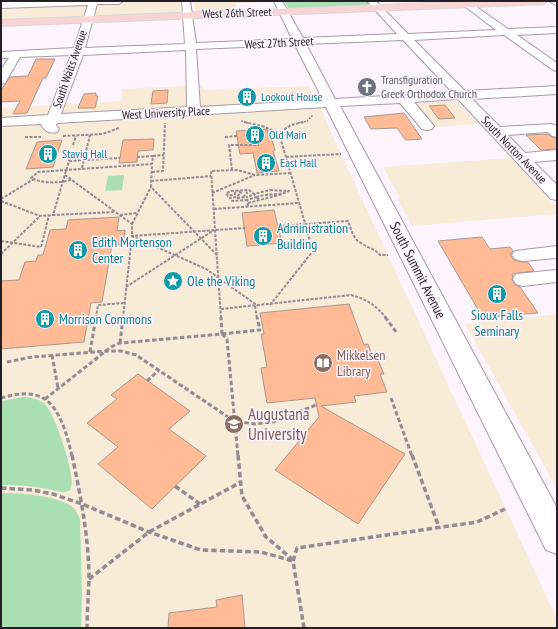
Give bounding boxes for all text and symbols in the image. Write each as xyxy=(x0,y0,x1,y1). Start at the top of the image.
street label: West 26th Street xyxy=(202,4,273,21)
street label: South Walts Avenue xyxy=(49,28,90,110)
street label: West 27th Street xyxy=(244,33,315,52)
place label: Transfiguration Greek Orthodox Church xyxy=(381,72,477,101)
church icon: Transfiguration Greek Orthodox Church xyxy=(356,76,378,98)
building icon: Lookout House xyxy=(236,86,258,108)
place label: Lookout House xyxy=(261,89,322,104)
street label: West University Place xyxy=(122,103,210,122)
street label: South Norton Avenue xyxy=(478,113,550,187)
building icon: Old Main xyxy=(244,124,266,146)
place label: Old Main xyxy=(269,127,306,142)
building icon: Stavig Hall xyxy=(37,143,59,165)
place label: Stavig Hall xyxy=(62,146,107,161)
building icon: East Hall xyxy=(255,152,277,174)
place label: East Hall xyxy=(280,155,317,170)
place label: Administration Building xyxy=(277,219,348,253)
street label: South Summit Avenue xyxy=(386,219,450,322)
building icon: Administration Building xyxy=(252,225,274,247)
place label: Edith Mortenson Center xyxy=(92,233,172,267)
building icon: Edith Mortenson Center xyxy=(67,239,89,261)
place icon: Ole the Viking xyxy=(162,270,184,292)
place label: Ole the Viking xyxy=(187,272,255,290)
building icon: Sioux Falls Seminary xyxy=(486,283,508,305)
place label: Sioux Falls Seminary xyxy=(471,306,523,340)
building icon: Morrison Commons xyxy=(34,308,56,330)
place label: Morrison Commons xyxy=(59,310,152,328)
place label: Mikkelsen Library xyxy=(337,346,385,380)
library icon: Mikkelsen Library xyxy=(312,352,334,374)
place label: Augustana University xyxy=(248,403,310,445)
school or university icon: Augustana University xyxy=(223,413,245,435)

